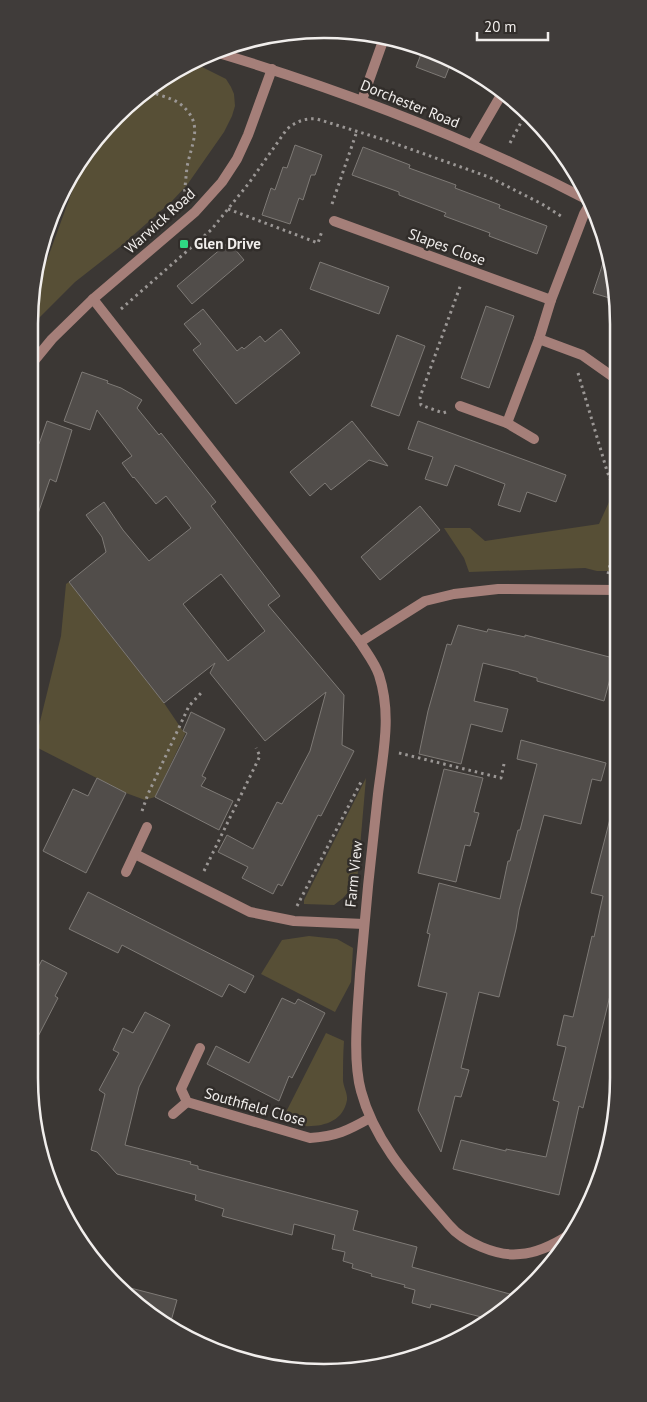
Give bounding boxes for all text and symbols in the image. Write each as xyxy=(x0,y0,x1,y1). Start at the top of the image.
scale bar xyxy=(477,10,548,42)
text: 20 m xyxy=(484,17,517,36)
street label: Dorchester Road xyxy=(358,75,463,132)
street label: Warwick Road xyxy=(120,184,199,257)
street label: Slapes Close xyxy=(406,224,488,269)
place label: Glen Drive xyxy=(194,234,261,253)
marker: Glen Drive xyxy=(178,238,190,250)
street label: Farm View xyxy=(341,840,366,908)
street label: Southfield Close xyxy=(202,1083,308,1130)

